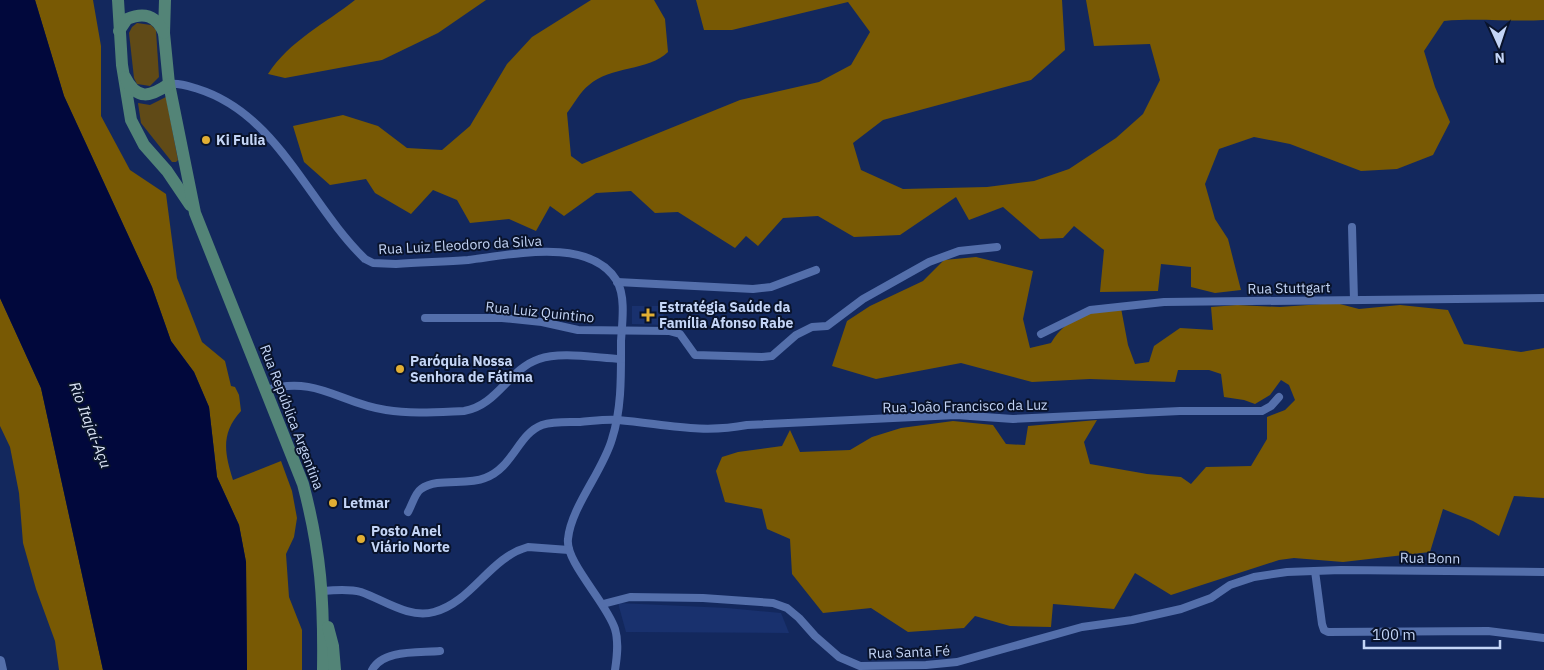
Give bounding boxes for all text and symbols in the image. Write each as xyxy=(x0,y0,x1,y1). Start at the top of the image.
north arrow xyxy=(1474,20,1524,70)
text: N xyxy=(1494,49,1505,67)
place label: Ki Fulia xyxy=(216,131,265,149)
marker: Ki Fulia xyxy=(200,134,212,146)
street label: Rua Luiz Eleodoro da Silva xyxy=(378,232,543,258)
street label: Rua Stuttgart xyxy=(1247,278,1331,298)
street label: Rua Luiz Quintino xyxy=(485,297,595,327)
place label: Estratégia Saúde da Família Afonso Rabe xyxy=(659,298,793,332)
marker: Estratégia Saúde da Família Afonso Rabe xyxy=(641,308,655,322)
street label: Rua República Argentina xyxy=(256,342,328,493)
place label: Paróquia Nossa Senhora de Fátima xyxy=(410,352,533,386)
marker: Paróquia Nossa Senhora de Fátima xyxy=(394,363,406,375)
water label: Rio Itajaí-Açu xyxy=(65,379,116,471)
street label: Rua João Francisco da Luz xyxy=(882,396,1048,416)
place label: Letmar xyxy=(343,494,390,512)
marker: Letmar xyxy=(327,497,339,509)
place label: Posto Anel Viário Norte xyxy=(371,522,450,556)
marker: Posto Anel Viário Norte xyxy=(355,533,367,545)
street label: Rua Bonn xyxy=(1400,548,1460,568)
scale bar xyxy=(1364,618,1500,650)
text: 100 m xyxy=(1372,625,1416,644)
street label: Rua Santa Fé xyxy=(868,642,951,662)

